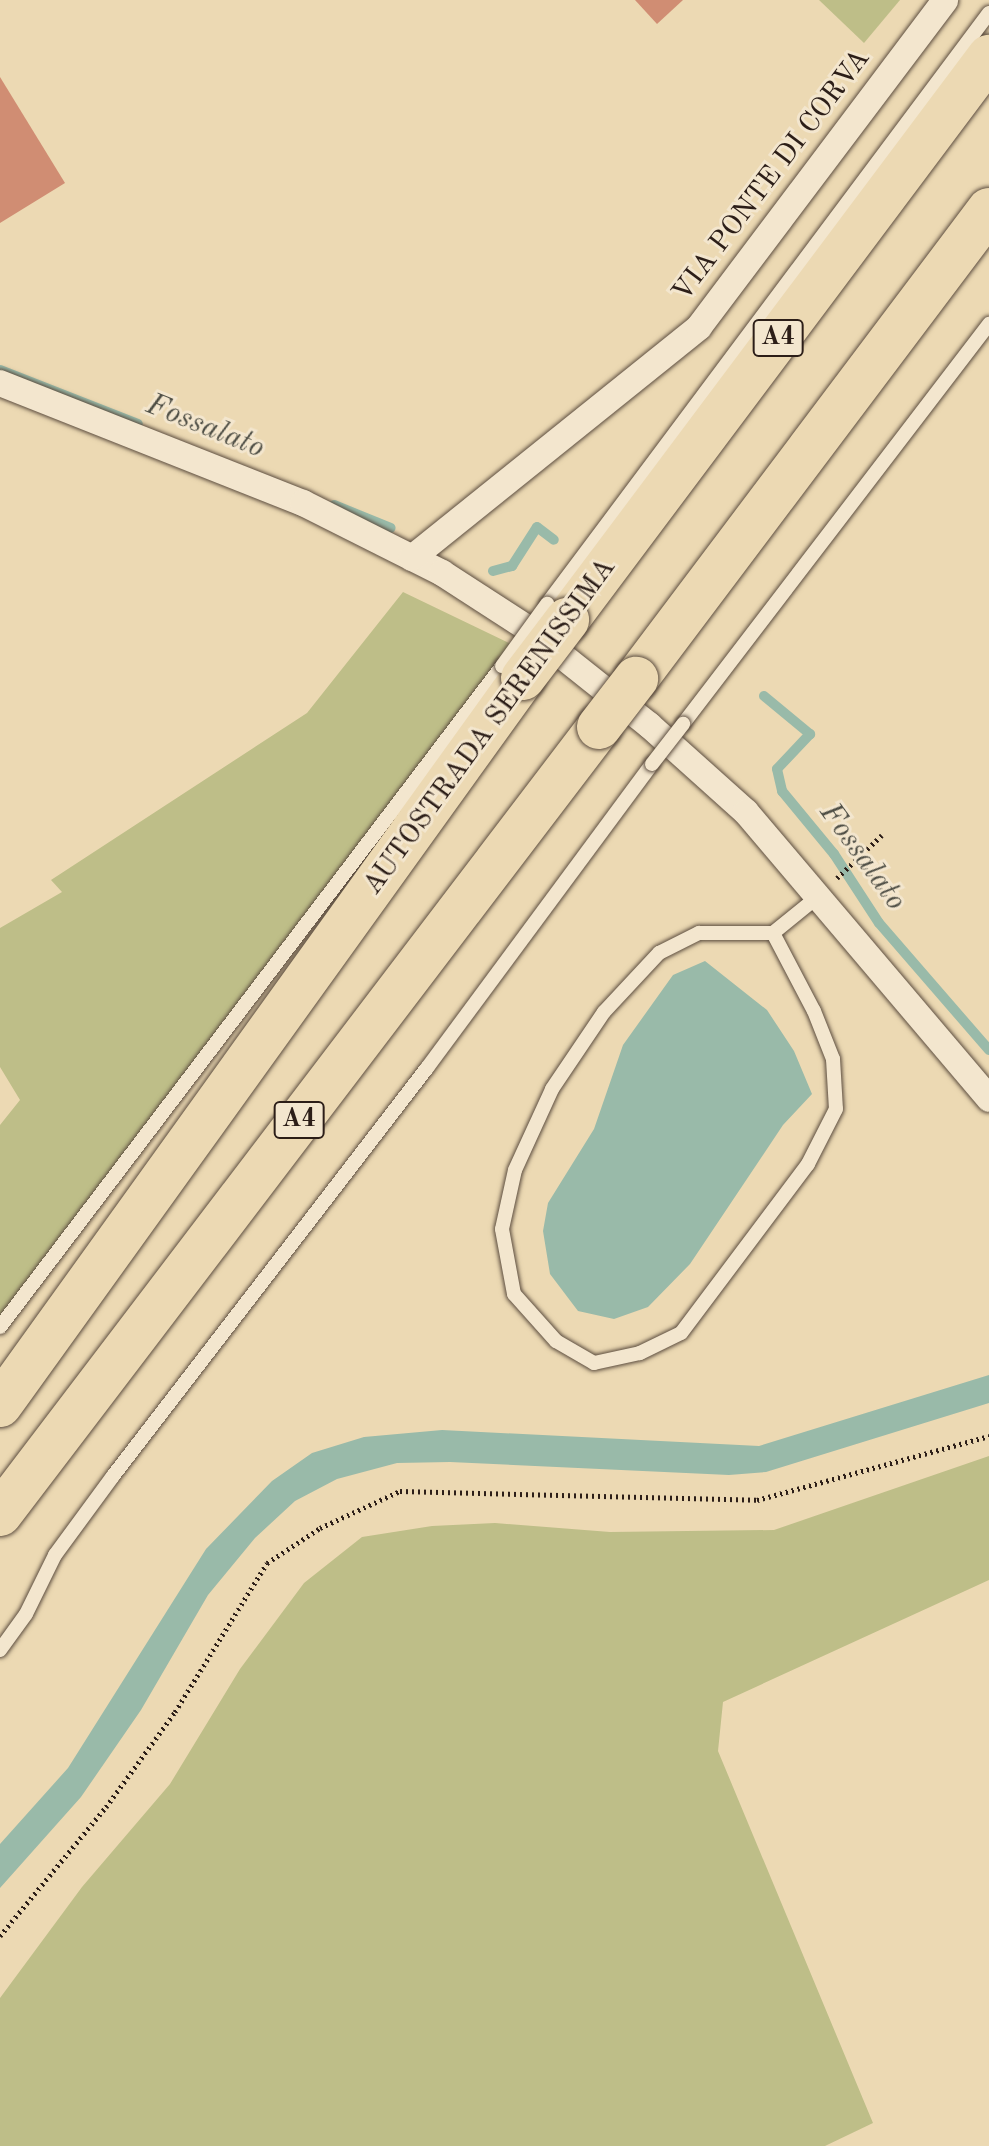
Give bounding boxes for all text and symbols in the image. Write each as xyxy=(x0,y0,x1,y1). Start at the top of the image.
street label: VIA PONTE DI CORVA xyxy=(666,43,878,309)
road number: A4 xyxy=(752,316,804,360)
water label: Fossalato xyxy=(141,387,269,467)
street label: AUTOSTRADA SERENISSIMA xyxy=(357,552,623,902)
water label: Fossalato xyxy=(811,796,913,918)
road number: A4 xyxy=(273,1098,325,1142)

